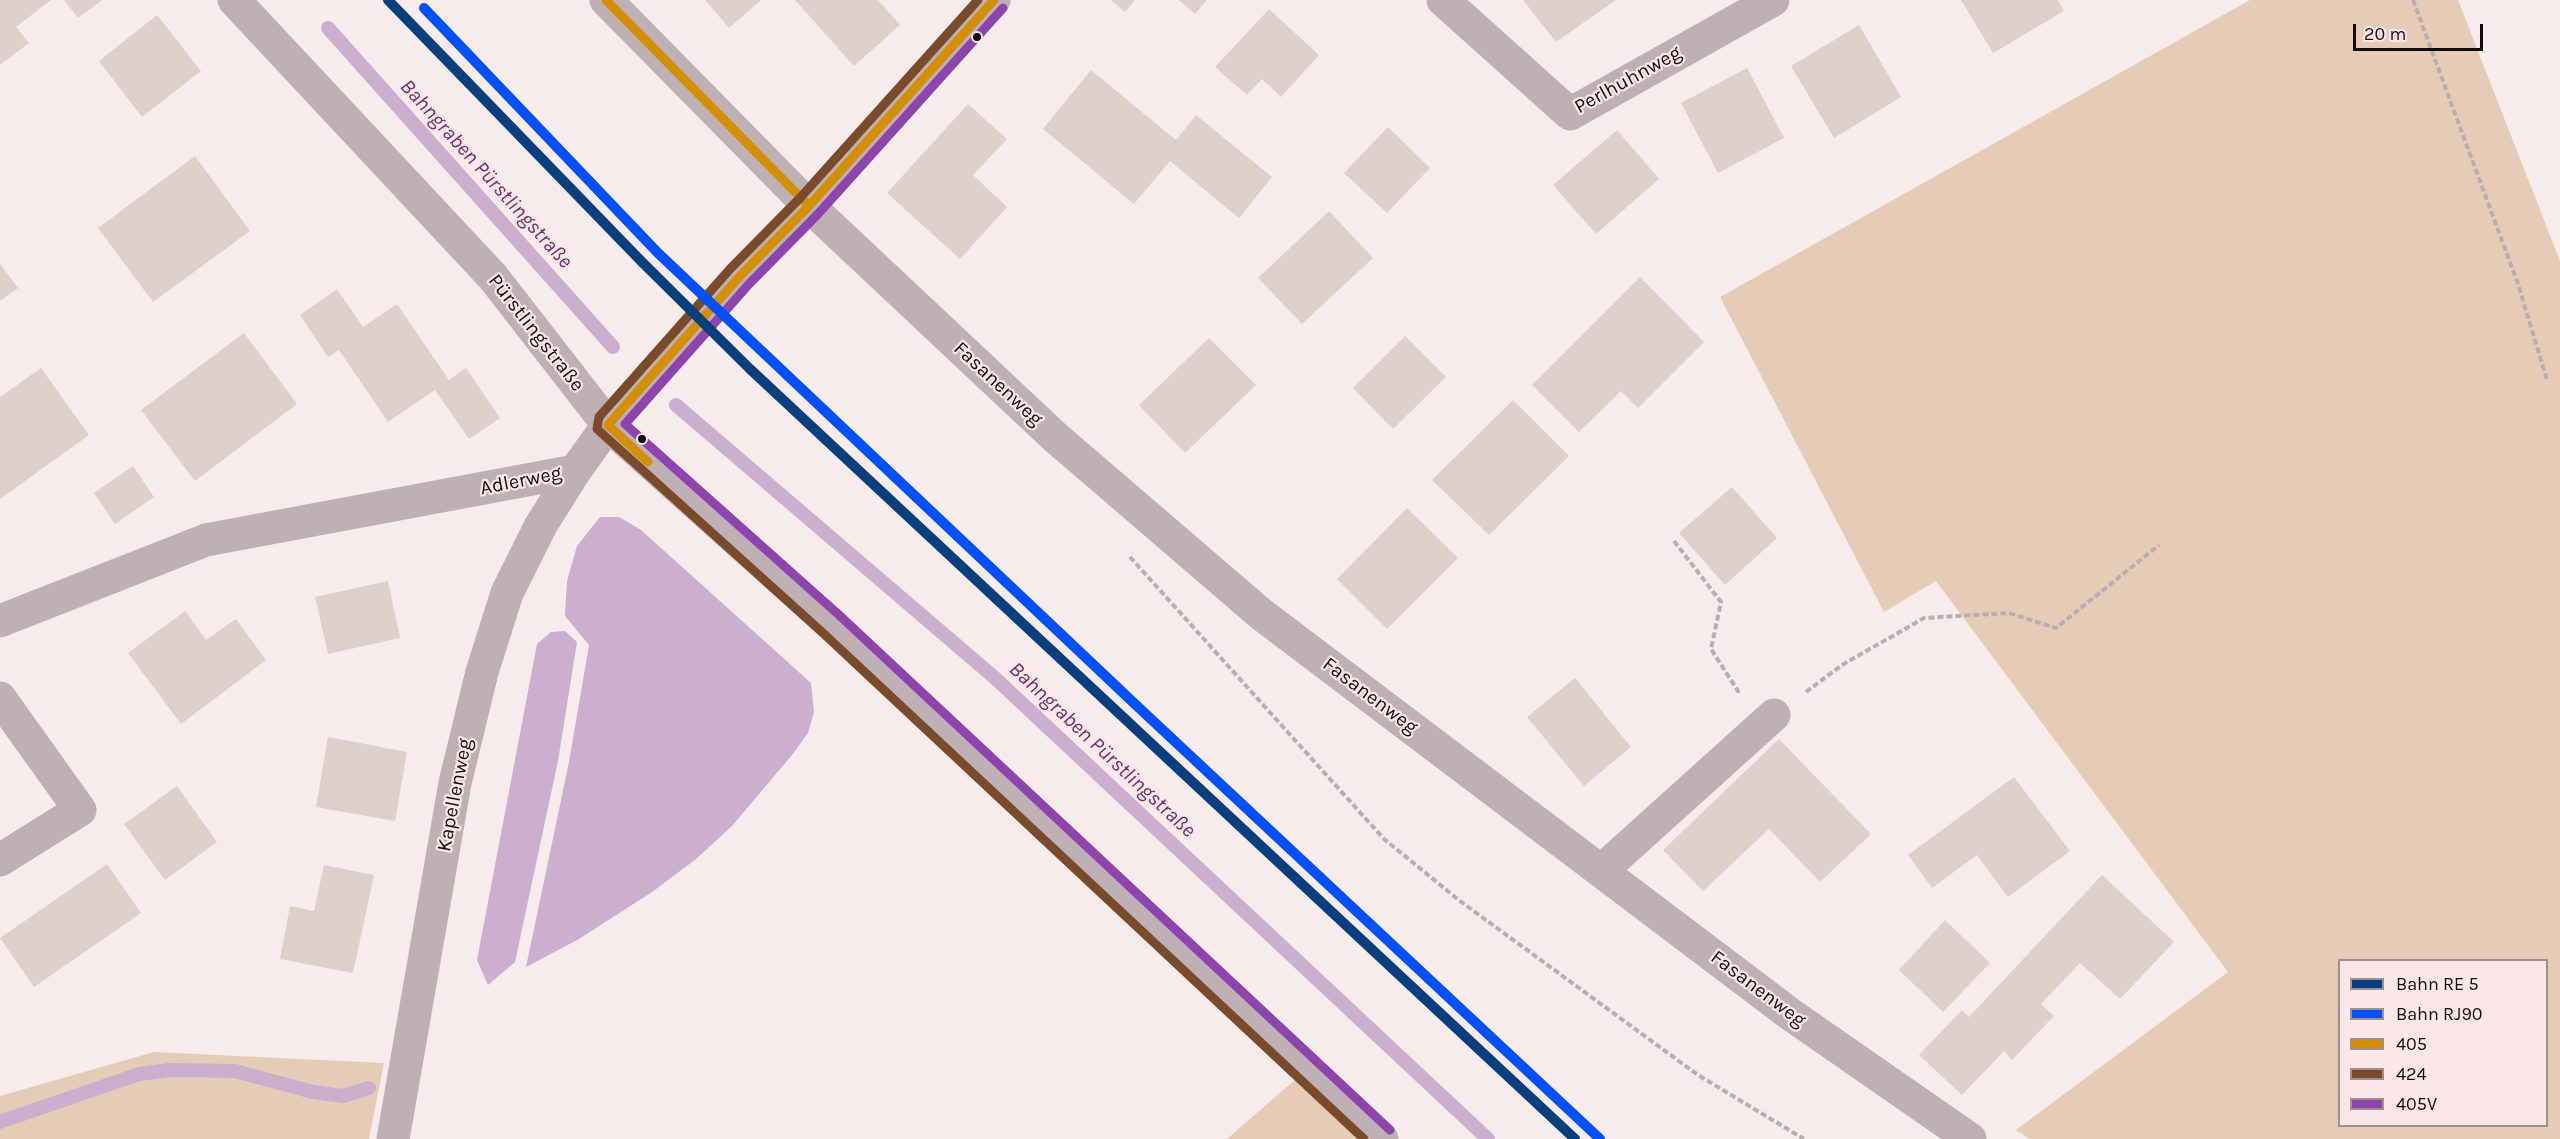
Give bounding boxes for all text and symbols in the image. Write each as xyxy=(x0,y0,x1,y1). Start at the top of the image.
scale bar xyxy=(2356,12,2486,50)
text: 20 m xyxy=(2364,23,2406,45)
unlabelled marker xyxy=(971,31,983,43)
street label: Perlhuhnweg xyxy=(1570,41,1686,119)
water label: Bahngraben Pürstlingstraße xyxy=(394,74,578,274)
street label: Pürstlingstraße xyxy=(483,270,589,396)
street label: Fasanenweg xyxy=(948,337,1048,431)
unlabelled marker xyxy=(636,433,648,445)
street label: Adlerweg xyxy=(478,461,564,501)
street label: Fasanenweg xyxy=(1318,652,1422,740)
water label: Bahngraben Pürstlingstraße xyxy=(1004,657,1200,843)
street label: Kapellenweg xyxy=(432,736,478,854)
street label: Fasanenweg xyxy=(1706,945,1810,1033)
legend xyxy=(2338,959,2548,1127)
text: Bahn RE 5 xyxy=(2396,973,2479,995)
text: Bahn RJ90 xyxy=(2396,1003,2483,1025)
text: 405 xyxy=(2396,1033,2427,1055)
text: 424 xyxy=(2396,1063,2427,1085)
text: 405V xyxy=(2396,1093,2437,1115)

